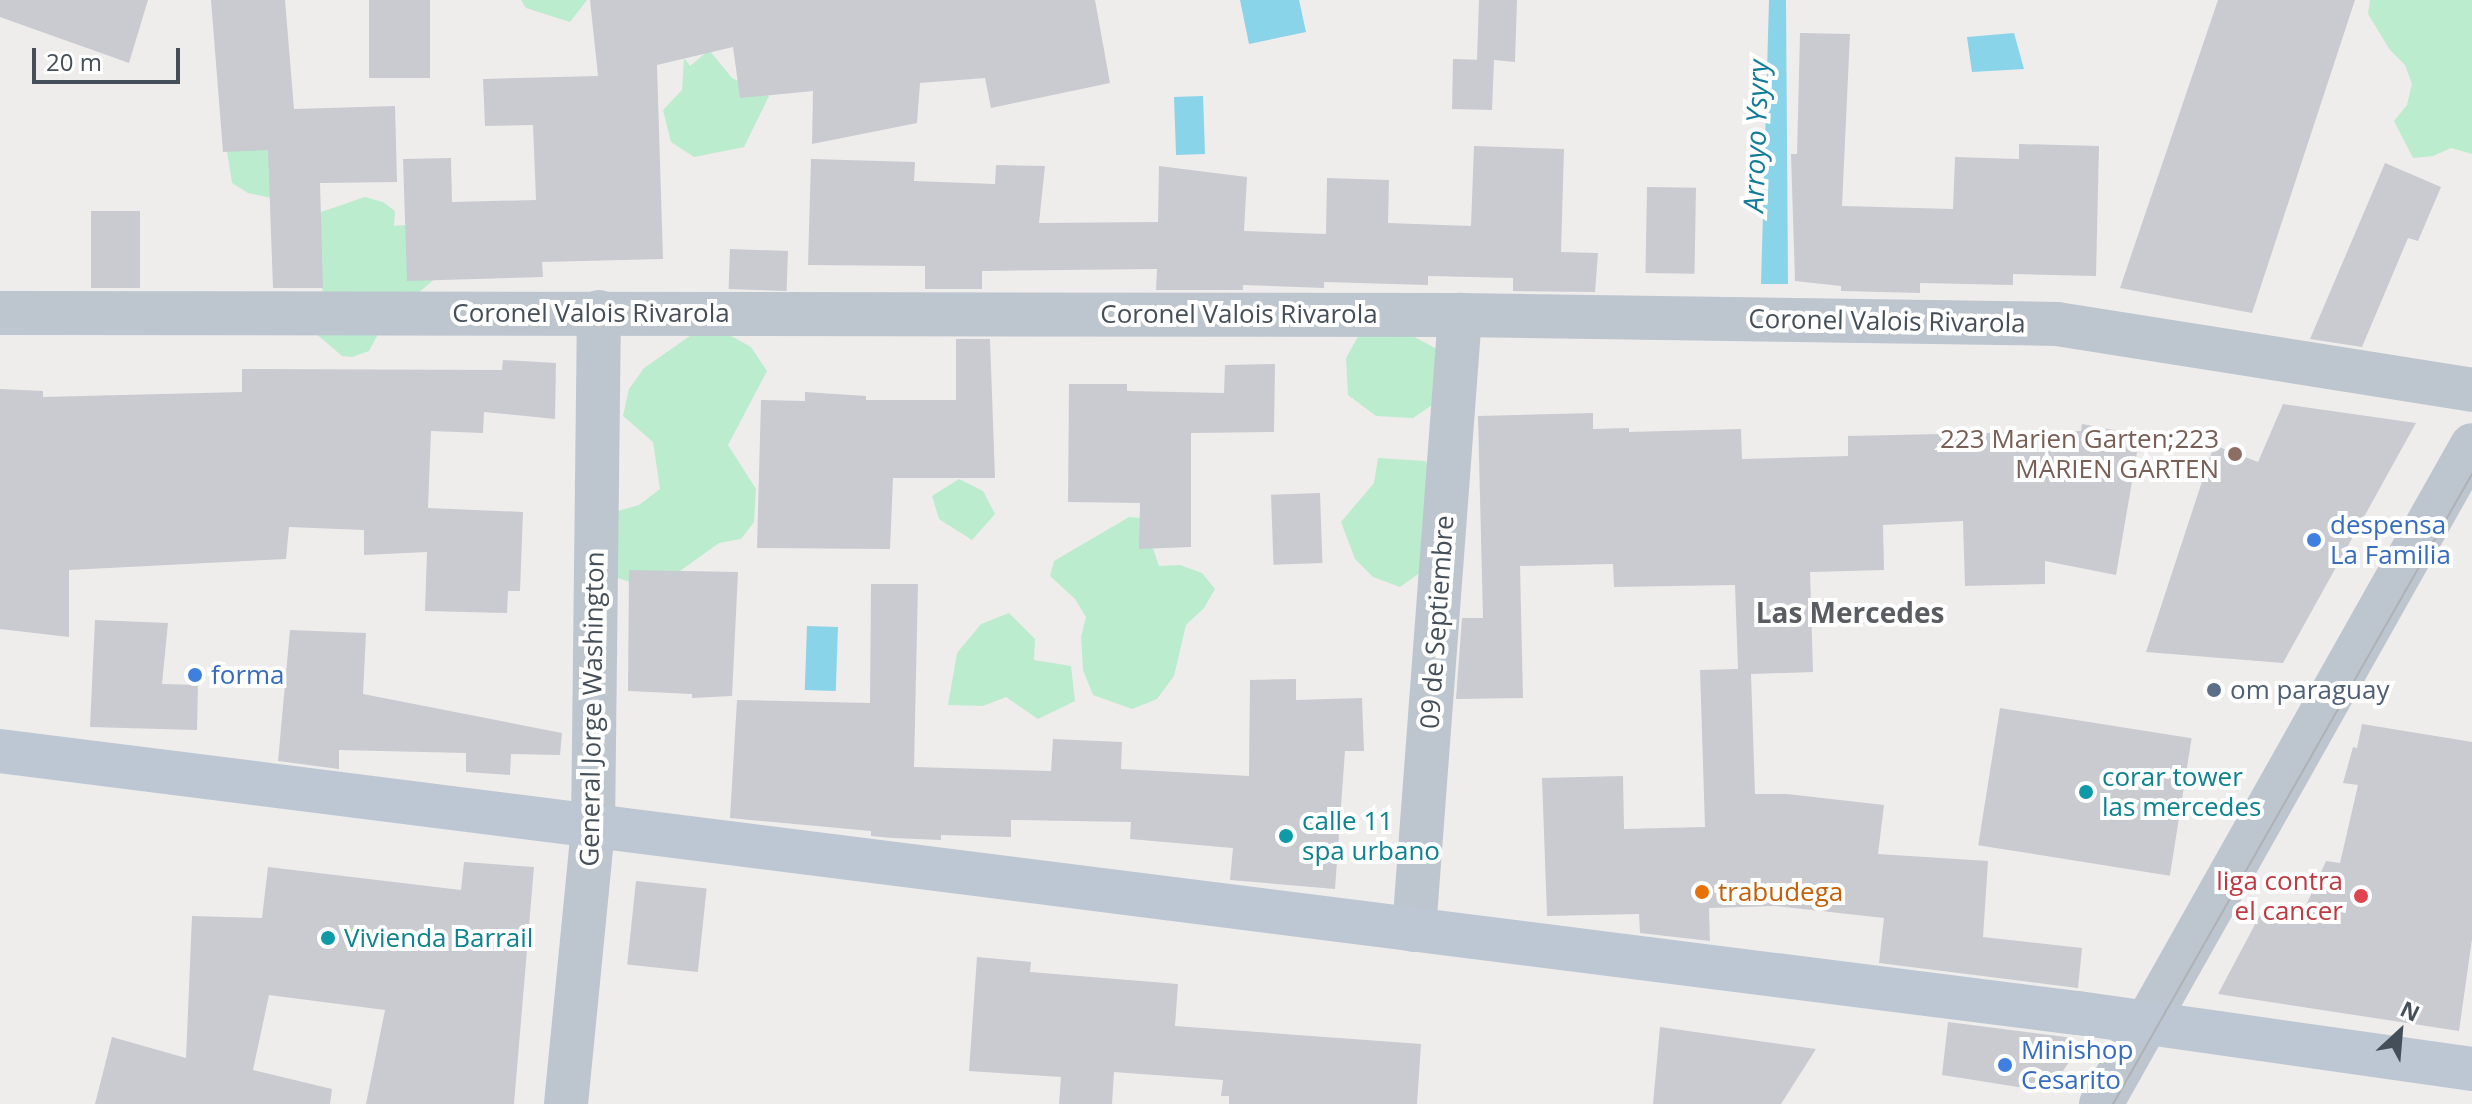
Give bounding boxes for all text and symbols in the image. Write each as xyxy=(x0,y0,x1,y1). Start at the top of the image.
scale bar xyxy=(36,32,184,82)
text: 20 m xyxy=(46,45,102,78)
water label: Arroyo Ysyry xyxy=(1736,59,1774,213)
street label: Coronel Valois Rivarola xyxy=(452,297,730,329)
street label: Coronel Valois Rivarola xyxy=(1100,298,1378,330)
street label: Coronel Valois Rivarola xyxy=(1748,303,2026,339)
place label: 223 Marien Garten;223 MARIEN GARTEN xyxy=(1940,423,2219,484)
marker: 223 Marien Garten;223 MARIEN GARTEN xyxy=(2226,445,2244,463)
place label: despensa La Familia xyxy=(2330,509,2451,570)
street label: 09 de Septiembre xyxy=(1414,514,1460,730)
marker: despensa La Familia xyxy=(2305,531,2323,549)
street label: General Jorge Washington xyxy=(574,551,610,867)
district label: Las Mercedes xyxy=(1756,595,1944,629)
place label: forma xyxy=(211,659,285,691)
marker: forma xyxy=(186,666,204,684)
place label: om paraguay xyxy=(2230,674,2389,706)
marker: om paraguay xyxy=(2205,681,2223,699)
place label: corar tower las mercedes xyxy=(2102,761,2261,822)
marker: corar tower las mercedes xyxy=(2077,783,2095,801)
place label: calle 11 spa urbano xyxy=(1302,805,1440,866)
marker: calle 11 spa urbano xyxy=(1277,827,1295,845)
place label: liga contra el cancer xyxy=(2216,865,2343,926)
place label: trabudega xyxy=(1718,876,1843,908)
marker: trabudega xyxy=(1693,883,1711,901)
marker: liga contra el cancer xyxy=(2350,885,2372,907)
place label: Vivienda Barrail xyxy=(344,922,533,954)
marker: Vivienda Barrail xyxy=(319,929,337,947)
north arrow xyxy=(2360,992,2440,1072)
text: N xyxy=(2396,993,2425,1028)
place label: Minishop Cesarito xyxy=(2021,1034,2133,1096)
marker: Minishop Cesarito xyxy=(1996,1056,2014,1074)

